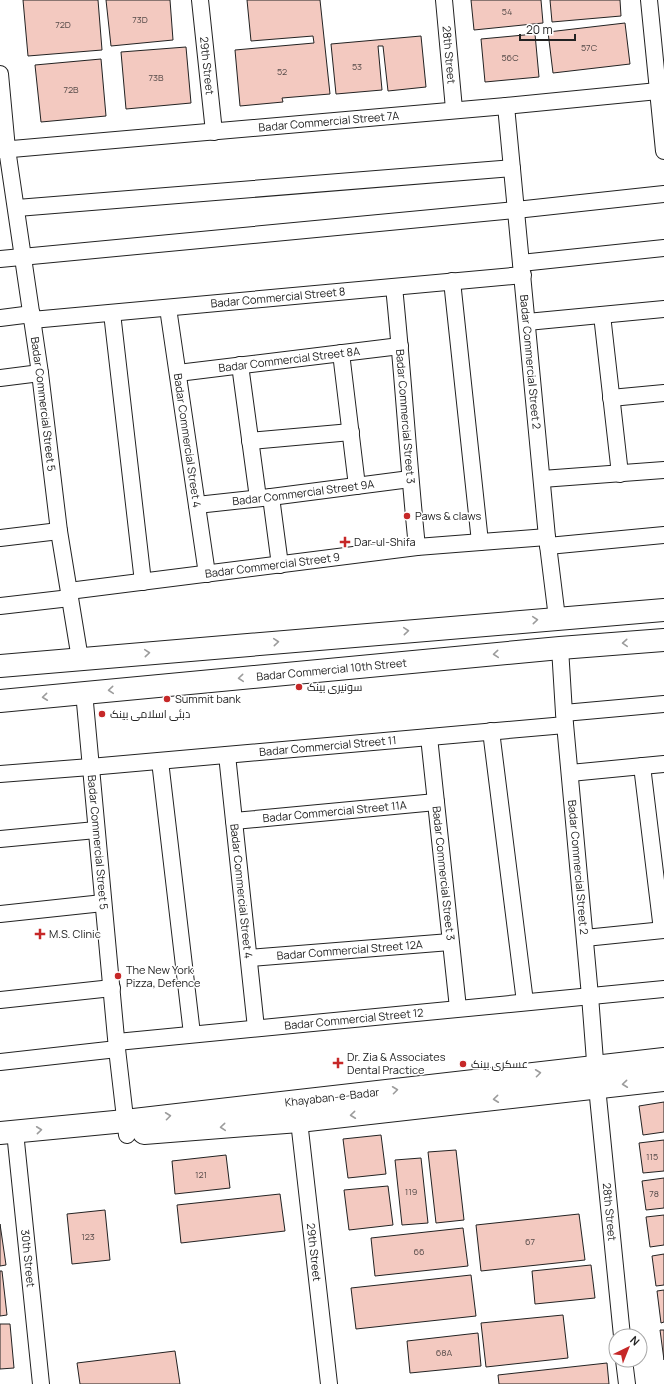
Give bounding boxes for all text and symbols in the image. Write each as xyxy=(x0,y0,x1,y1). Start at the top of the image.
house number: 54 xyxy=(502,5,512,18)
house number: 73D xyxy=(132,13,148,26)
scale bar xyxy=(520,16,575,42)
house number: 72D xyxy=(55,18,71,31)
text: 20 m xyxy=(526,21,553,38)
street label: 28th Street xyxy=(439,25,460,84)
street label: 29th Street xyxy=(197,36,218,96)
house number: 57C xyxy=(581,41,598,54)
house number: 56C xyxy=(501,51,519,64)
house number: 53 xyxy=(352,60,362,73)
house number: 52 xyxy=(277,65,287,78)
house number: 73B xyxy=(148,71,164,84)
house number: 72B xyxy=(63,83,79,96)
street label: Badar Commercial Street 7A xyxy=(258,107,400,134)
street label: Badar Commercial Street 8 xyxy=(210,283,346,311)
street label: Badar Commercial Street 2 xyxy=(517,294,545,430)
street label: Badar Commercial Street 5 xyxy=(28,336,60,472)
street label: Badar Commercial Street 8A xyxy=(218,343,361,375)
street label: Badar Commercial Street 3 xyxy=(393,348,419,484)
street label: Badar Commercial Street 4 xyxy=(171,372,205,509)
street label: Badar Commercial Street 9A xyxy=(232,476,375,508)
place label: Paws & claws xyxy=(415,508,481,523)
marker: Paws & claws xyxy=(402,511,412,521)
place label: Dar-ul-Shifa xyxy=(354,534,416,549)
marker: Dar-ul-Shifa xyxy=(339,536,351,548)
street label: Badar Commercial Street 9 xyxy=(204,549,341,581)
one-way arrow xyxy=(532,616,538,625)
one-way arrow xyxy=(403,627,409,636)
one-way arrow xyxy=(273,638,279,647)
one-way arrow xyxy=(622,638,628,647)
one-way arrow xyxy=(144,649,150,658)
one-way arrow xyxy=(493,649,499,658)
street label: Badar Commercial 10th Street xyxy=(256,655,407,684)
one-way arrow xyxy=(238,673,244,682)
place label: سونیری بینک xyxy=(307,679,362,694)
marker: سونیری بینک xyxy=(294,682,304,692)
one-way arrow xyxy=(108,685,114,694)
place label: Summit bank xyxy=(175,691,241,706)
one-way arrow xyxy=(42,692,48,701)
marker: Summit bank xyxy=(162,694,172,704)
place label: دبئی اسلامی بینک xyxy=(110,706,190,721)
marker: دبئی اسلامی بینک xyxy=(97,709,107,719)
street label: Badar Commercial Street 11 xyxy=(259,732,397,759)
street label: Badar Commercial Street 5 xyxy=(85,774,112,910)
street label: Badar Commercial Street 11A xyxy=(262,797,407,825)
street label: Badar Commercial Street 2 xyxy=(565,799,592,935)
street label: Badar Commercial Street 3 xyxy=(429,805,459,941)
street label: Badar Commercial Street 4 xyxy=(227,823,257,959)
place label: M.S. Clinic xyxy=(49,926,101,941)
marker: M.S. Clinic xyxy=(34,928,46,940)
street label: Badar Commercial Street 12A xyxy=(276,936,423,963)
place label: The New York Pizza, Defence xyxy=(126,962,201,990)
marker: The New York Pizza, Defence xyxy=(113,971,123,981)
street label: Badar Commercial Street 12 xyxy=(284,1004,424,1033)
place label: Dr. Zia & Associates Dental Practice xyxy=(347,1049,446,1077)
place label: عسکری بینک xyxy=(471,1056,528,1071)
marker: Dr. Zia & Associates Dental Practice xyxy=(332,1057,344,1069)
marker: عسکری بینک xyxy=(458,1059,468,1069)
one-way arrow xyxy=(535,1069,541,1078)
one-way arrow xyxy=(622,1080,628,1089)
street label: Khayaban-e-Badar xyxy=(284,1084,380,1110)
one-way arrow xyxy=(392,1085,398,1094)
one-way arrow xyxy=(493,1094,499,1103)
one-way arrow xyxy=(350,1110,356,1119)
one-way arrow xyxy=(165,1112,171,1121)
one-way arrow xyxy=(220,1122,226,1131)
one-way arrow xyxy=(36,1125,42,1134)
house number: 115 xyxy=(646,1150,658,1163)
house number: 121 xyxy=(195,1168,207,1181)
street label: 28th Street xyxy=(600,1182,620,1241)
house number: 119 xyxy=(405,1185,417,1198)
house number: 78 xyxy=(649,1187,659,1200)
street label: 29th Street xyxy=(304,1222,325,1282)
street label: 30th Street xyxy=(18,1229,39,1288)
house number: 123 xyxy=(81,1230,95,1243)
house number: 67 xyxy=(525,1235,536,1248)
house number: 66 xyxy=(413,1245,425,1258)
north arrow xyxy=(608,1328,648,1368)
text: N xyxy=(627,1332,643,1349)
house number: 68A xyxy=(436,1346,453,1359)

